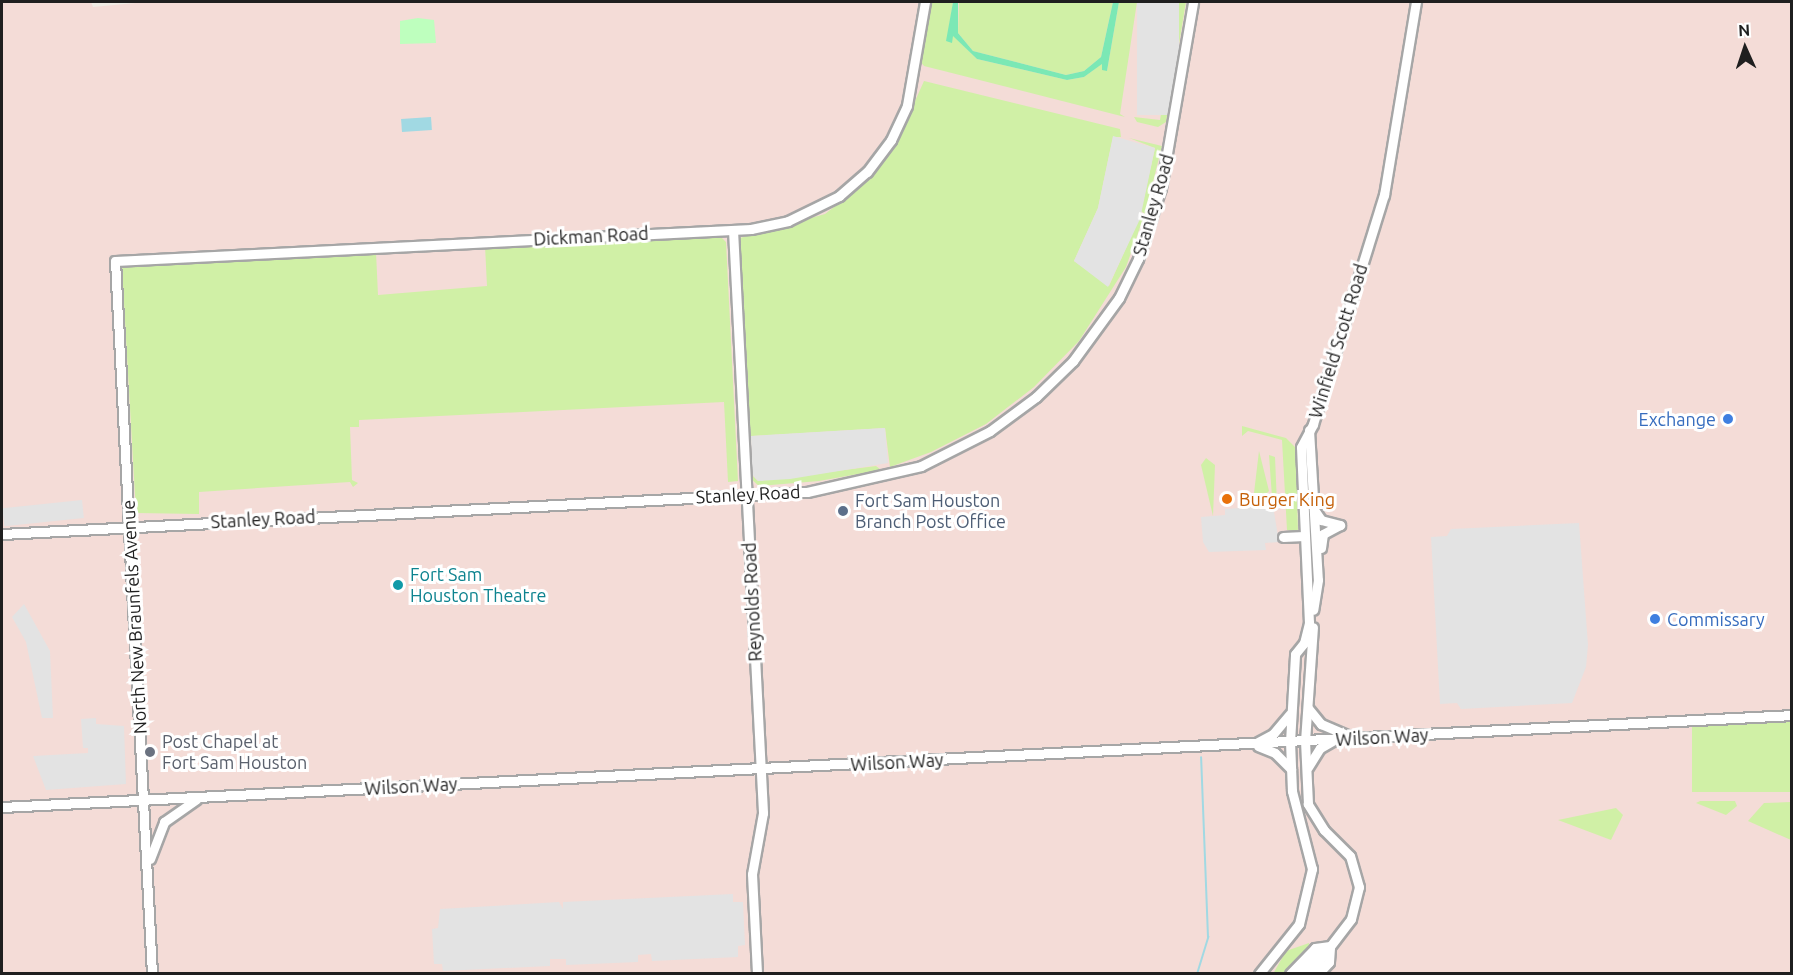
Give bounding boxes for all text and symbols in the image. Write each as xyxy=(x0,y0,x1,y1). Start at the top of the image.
north arrow xyxy=(1715,18,1775,78)
text: N xyxy=(1738,21,1750,39)
street label: Stanley Road xyxy=(1128,152,1178,258)
street label: Dickman Road xyxy=(533,222,649,250)
street label: Winfield Scott Road xyxy=(1304,261,1372,421)
place label: Exchange xyxy=(1638,408,1716,430)
marker: Exchange xyxy=(1721,412,1735,426)
street label: Stanley Road xyxy=(695,480,801,508)
place label: Burger King xyxy=(1239,488,1335,510)
place label: Fort Sam Houston Branch Post Office xyxy=(855,490,1006,532)
marker: Burger King xyxy=(1220,492,1234,506)
street label: North New Braunfels Avenue xyxy=(117,499,151,735)
marker: Fort Sam Houston Branch Post Office xyxy=(836,504,850,518)
street label: Stanley Road xyxy=(210,505,316,533)
street label: Reynolds Road xyxy=(738,542,766,662)
place label: Fort Sam Houston Theatre xyxy=(410,564,546,606)
marker: Fort Sam Houston Theatre xyxy=(391,578,405,592)
place label: Commissary xyxy=(1667,608,1765,630)
marker: Commissary xyxy=(1648,612,1662,626)
street label: Wilson Way xyxy=(1335,724,1429,750)
place label: Post Chapel at Fort Sam Houston xyxy=(162,731,307,774)
marker: Post Chapel at Fort Sam Houston xyxy=(143,745,157,759)
street label: Wilson Way xyxy=(850,749,944,775)
street label: Wilson Way xyxy=(364,773,458,799)

